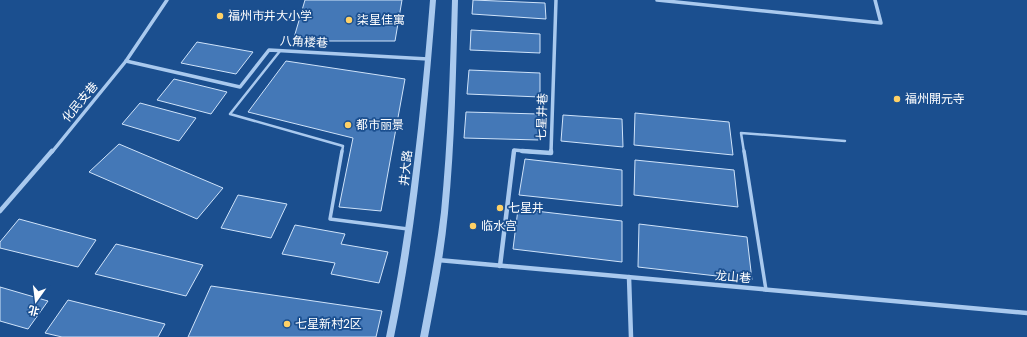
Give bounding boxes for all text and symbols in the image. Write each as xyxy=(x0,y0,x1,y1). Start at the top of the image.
place label: 福州市井大小学 xyxy=(228,7,312,25)
marker: 福州市井大小学 xyxy=(215,11,225,21)
place label: 柒星佳寓 xyxy=(357,11,405,29)
marker: 柒星佳寓 xyxy=(344,15,354,25)
street label: 八角楼巷 xyxy=(280,32,328,52)
street label: 化民支巷 xyxy=(58,78,102,126)
place label: 福州開元寺 xyxy=(905,90,965,108)
street label: 七星井巷 xyxy=(532,93,552,141)
marker: 福州開元寺 xyxy=(892,94,902,104)
place label: 都市丽景 xyxy=(356,116,404,134)
marker: 都市丽景 xyxy=(343,120,353,130)
street label: 井大路 xyxy=(395,149,417,187)
place label: 七星井 xyxy=(508,199,544,217)
marker: 七星井 xyxy=(495,203,505,213)
place label: 临水宫 xyxy=(481,217,517,235)
marker: 临水宫 xyxy=(468,221,478,231)
street label: 龙山巷 xyxy=(714,266,752,288)
north arrow xyxy=(16,281,56,321)
text: 北 xyxy=(26,302,41,320)
place label: 七星新村2区 xyxy=(295,315,362,333)
marker: 七星新村2区 xyxy=(282,319,292,329)

